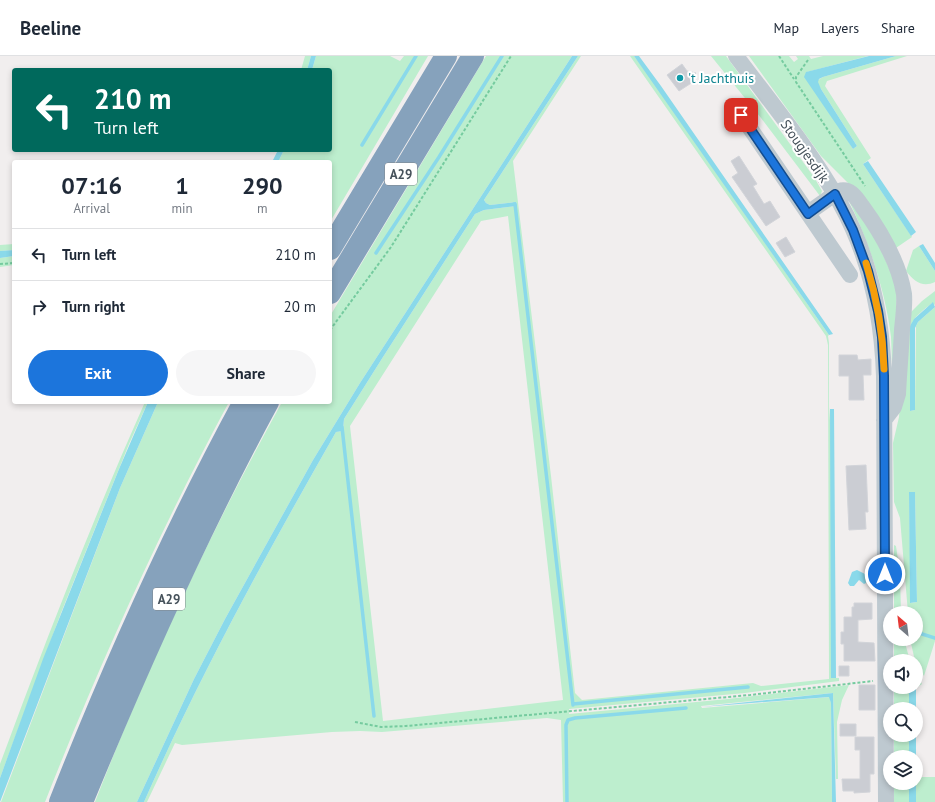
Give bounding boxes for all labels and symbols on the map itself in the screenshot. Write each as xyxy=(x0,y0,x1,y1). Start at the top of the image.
place label: 't Jachthuis xyxy=(688,69,754,87)
marker: 't Jachthuis xyxy=(675,73,685,83)
pin xyxy=(724,98,758,132)
street label: Stougjesdijk xyxy=(777,116,833,186)
road number: A29 xyxy=(385,163,417,185)
position arrow xyxy=(864,553,906,595)
road number: A29 xyxy=(153,588,185,610)
north arrow xyxy=(883,606,923,646)

